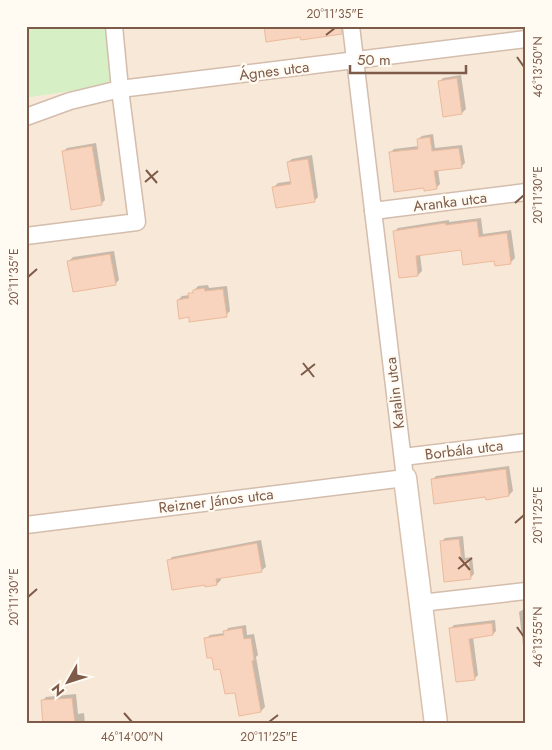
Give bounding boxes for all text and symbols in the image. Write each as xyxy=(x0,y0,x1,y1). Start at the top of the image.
text: 20°11'35"E xyxy=(306,5,364,23)
text: 46°13'50"N xyxy=(529,36,547,98)
scale bar xyxy=(350,42,466,74)
text: 50 m xyxy=(357,49,391,71)
street label: Ágnes utca xyxy=(238,56,310,86)
text: 20°11'30"E xyxy=(529,166,547,224)
street label: Aranka utca xyxy=(412,187,488,217)
text: 20°11'35"E xyxy=(5,248,23,306)
street label: Katalin utca xyxy=(380,356,410,430)
street label: Borbála utca xyxy=(424,434,504,466)
street label: Reizner János utca xyxy=(157,483,275,519)
text: 20°11'25"E xyxy=(529,486,547,544)
text: 20°11'30"E xyxy=(5,568,23,626)
text: 46°13'55"N xyxy=(529,606,547,668)
north arrow xyxy=(42,658,92,708)
text: N xyxy=(47,680,69,701)
text: 46°14'00"N xyxy=(101,728,163,746)
text: 20°11'25"E xyxy=(240,728,298,746)

